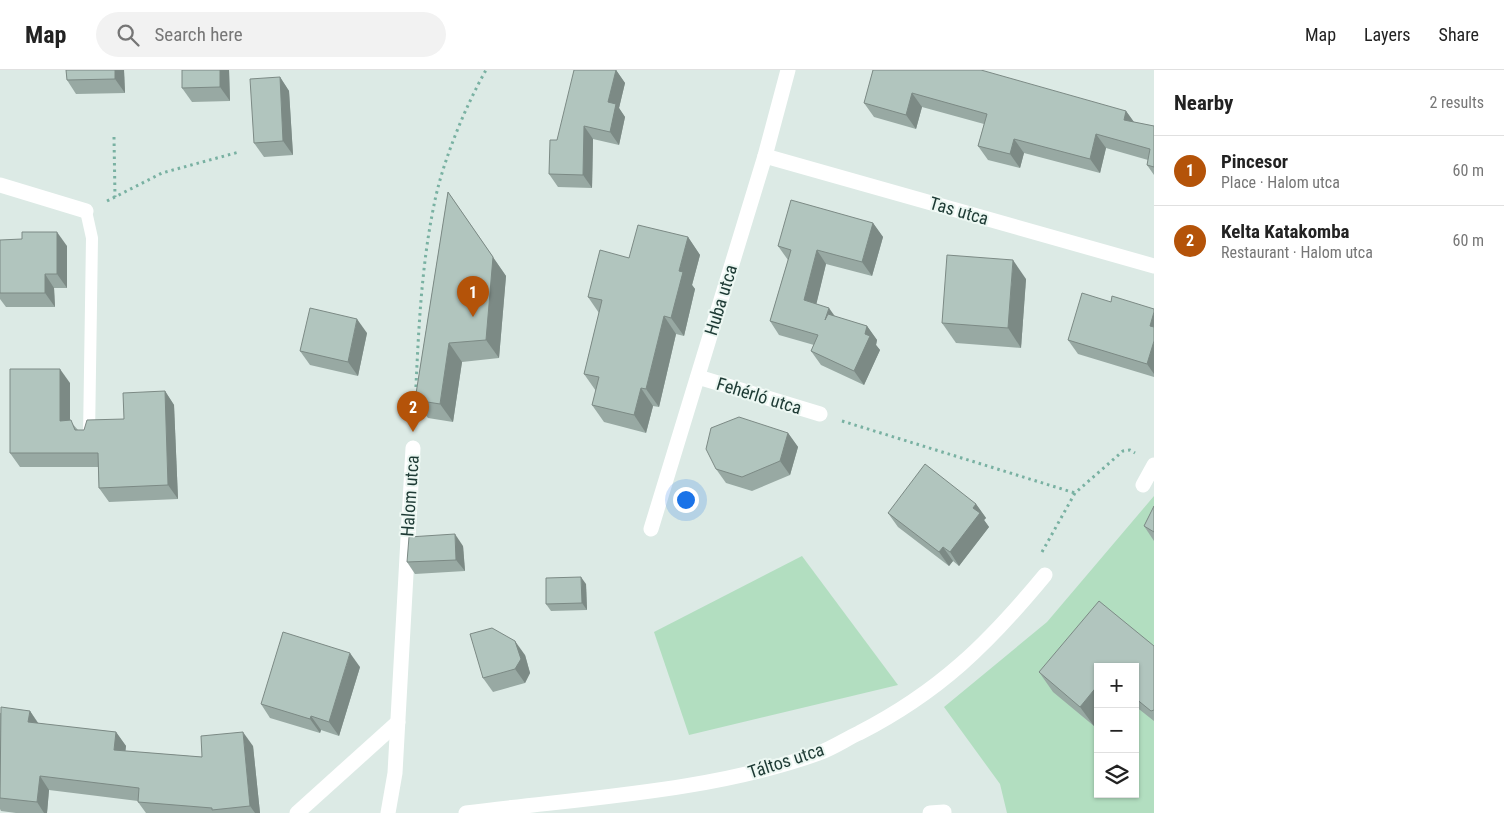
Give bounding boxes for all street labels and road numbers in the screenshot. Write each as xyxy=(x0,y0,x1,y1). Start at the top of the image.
street label: Tas utca xyxy=(927,192,991,229)
street label: Huba utca xyxy=(700,262,741,338)
street label: Fehérló utca xyxy=(714,373,804,418)
street label: Halom utca xyxy=(396,455,423,537)
street label: Táltos utca xyxy=(745,738,826,783)

